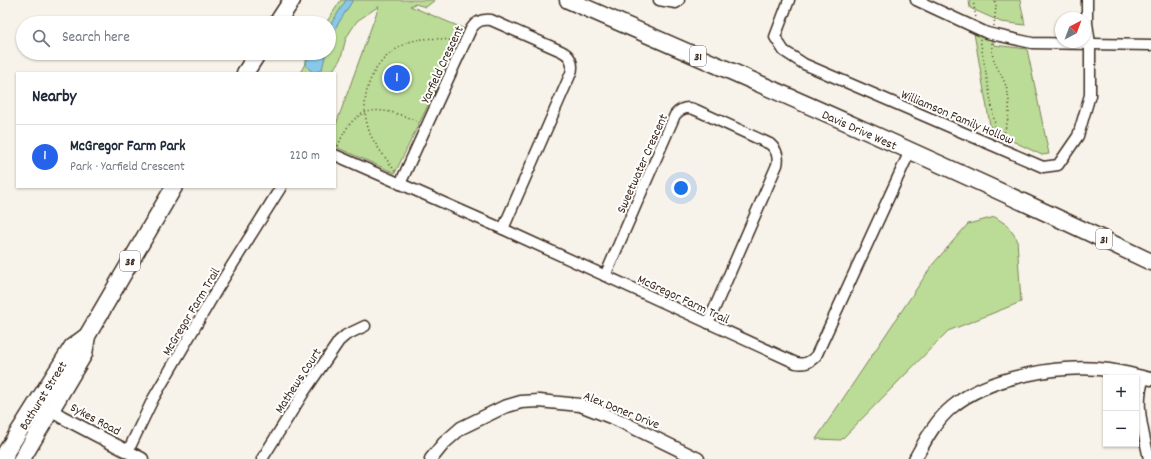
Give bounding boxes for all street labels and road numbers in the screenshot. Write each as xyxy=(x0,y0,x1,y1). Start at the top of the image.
street label: Yarfield Crescent xyxy=(417,23,470,107)
road number: 31 xyxy=(690,46,706,66)
street label: Williamson Family Hollow xyxy=(898,86,1016,151)
street label: Davis Drive West xyxy=(818,106,900,156)
street label: Sweetwater Crescent xyxy=(613,111,674,217)
road number: 31 xyxy=(1096,229,1112,249)
road number: 38 xyxy=(120,251,140,271)
street label: McGregor Farm Trail xyxy=(158,265,226,360)
street label: McGregor Farm Trail xyxy=(634,271,732,330)
street label: Mathews Court xyxy=(271,345,327,418)
street label: Bathurst Street xyxy=(15,358,73,435)
street label: Alex Doner Drive xyxy=(580,387,662,435)
street label: Sykes Road xyxy=(66,399,123,441)

